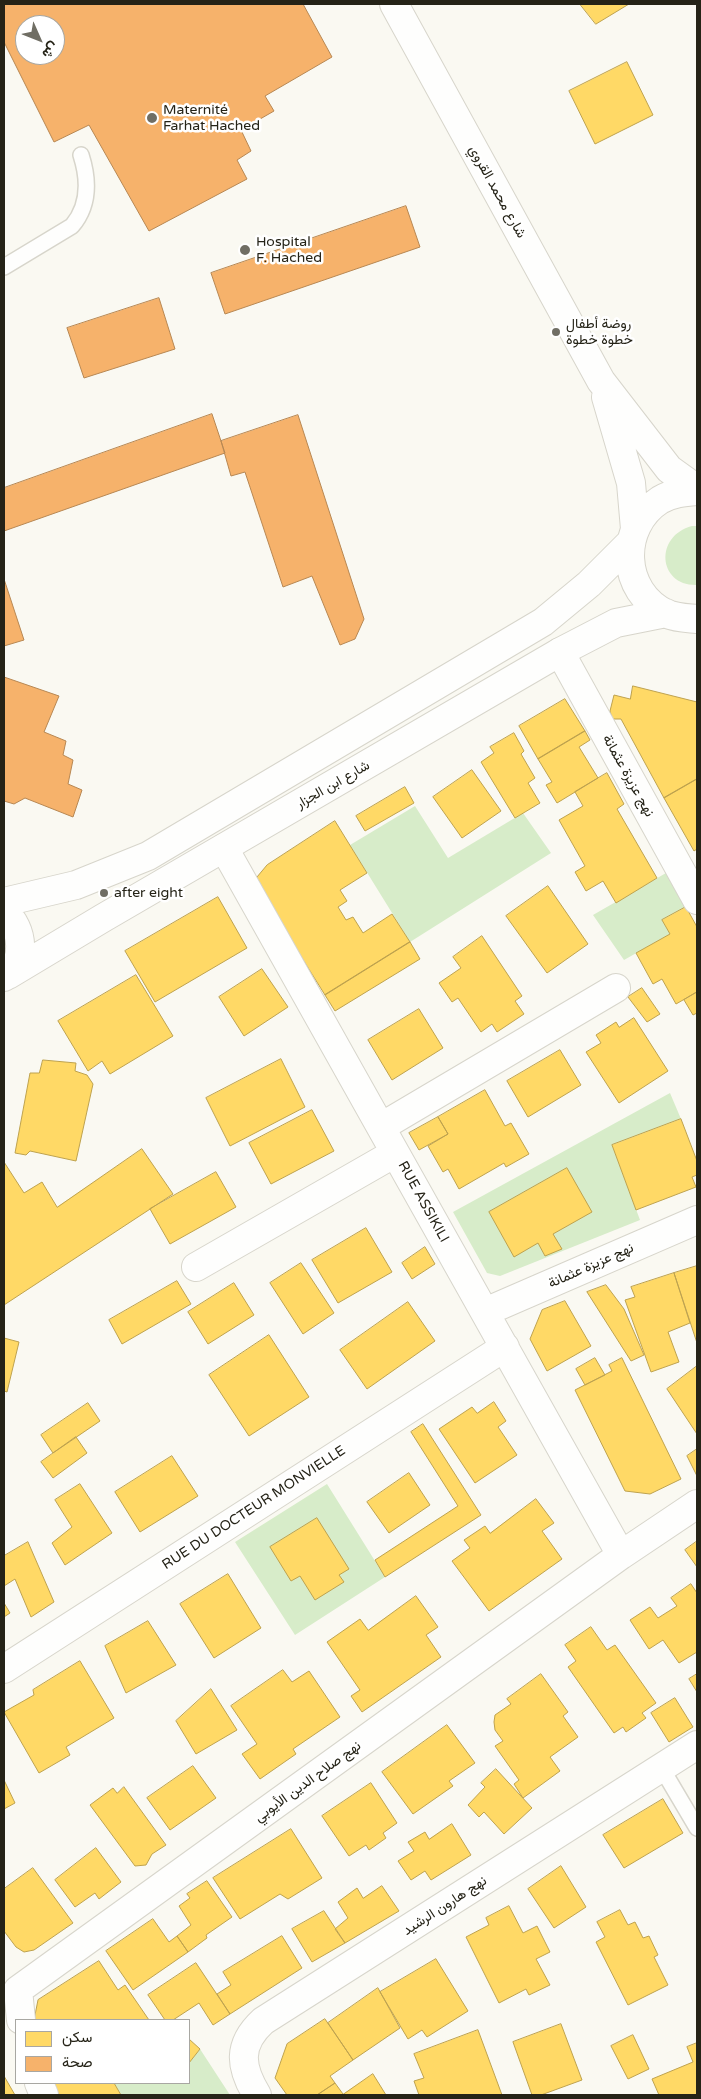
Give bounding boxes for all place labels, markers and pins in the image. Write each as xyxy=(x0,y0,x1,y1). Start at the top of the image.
place label: Maternité Farhat Hached xyxy=(163,102,260,134)
marker: Maternité Farhat Hached xyxy=(145,111,159,125)
place label: Hospital F. Hached xyxy=(256,234,322,266)
marker: Hospital F. Hached xyxy=(238,243,252,257)
place label: روضة أطفال خطوة خطوة xyxy=(566,316,633,348)
marker: روضة أطفال خطوة خطوة xyxy=(550,326,562,338)
place label: after eight xyxy=(114,885,183,901)
marker: after eight xyxy=(98,887,110,899)

